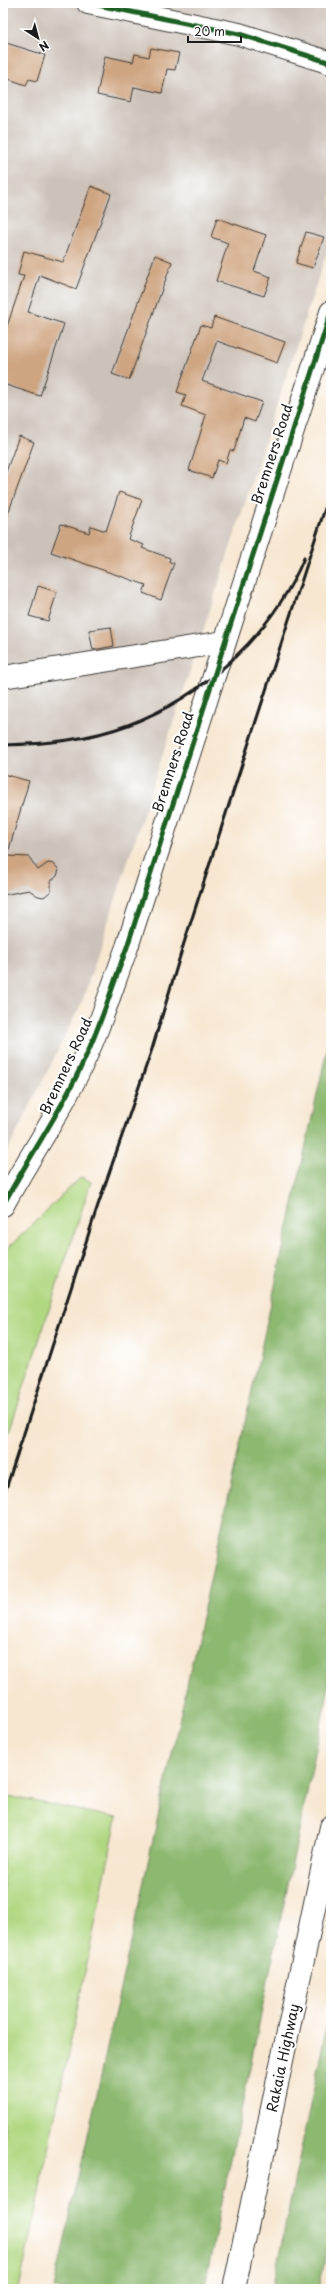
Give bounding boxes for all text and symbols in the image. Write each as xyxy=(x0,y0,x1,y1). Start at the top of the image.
north arrow xyxy=(18,18,58,58)
scale bar xyxy=(188,18,241,44)
text: 20 m xyxy=(194,22,225,40)
text: N xyxy=(35,37,53,56)
street label: Bremners Road xyxy=(245,401,298,507)
street label: Bremners Road xyxy=(146,709,199,815)
street label: Bremners Road xyxy=(34,1014,97,1117)
street label: Rakaia Highway xyxy=(261,2002,304,2114)

